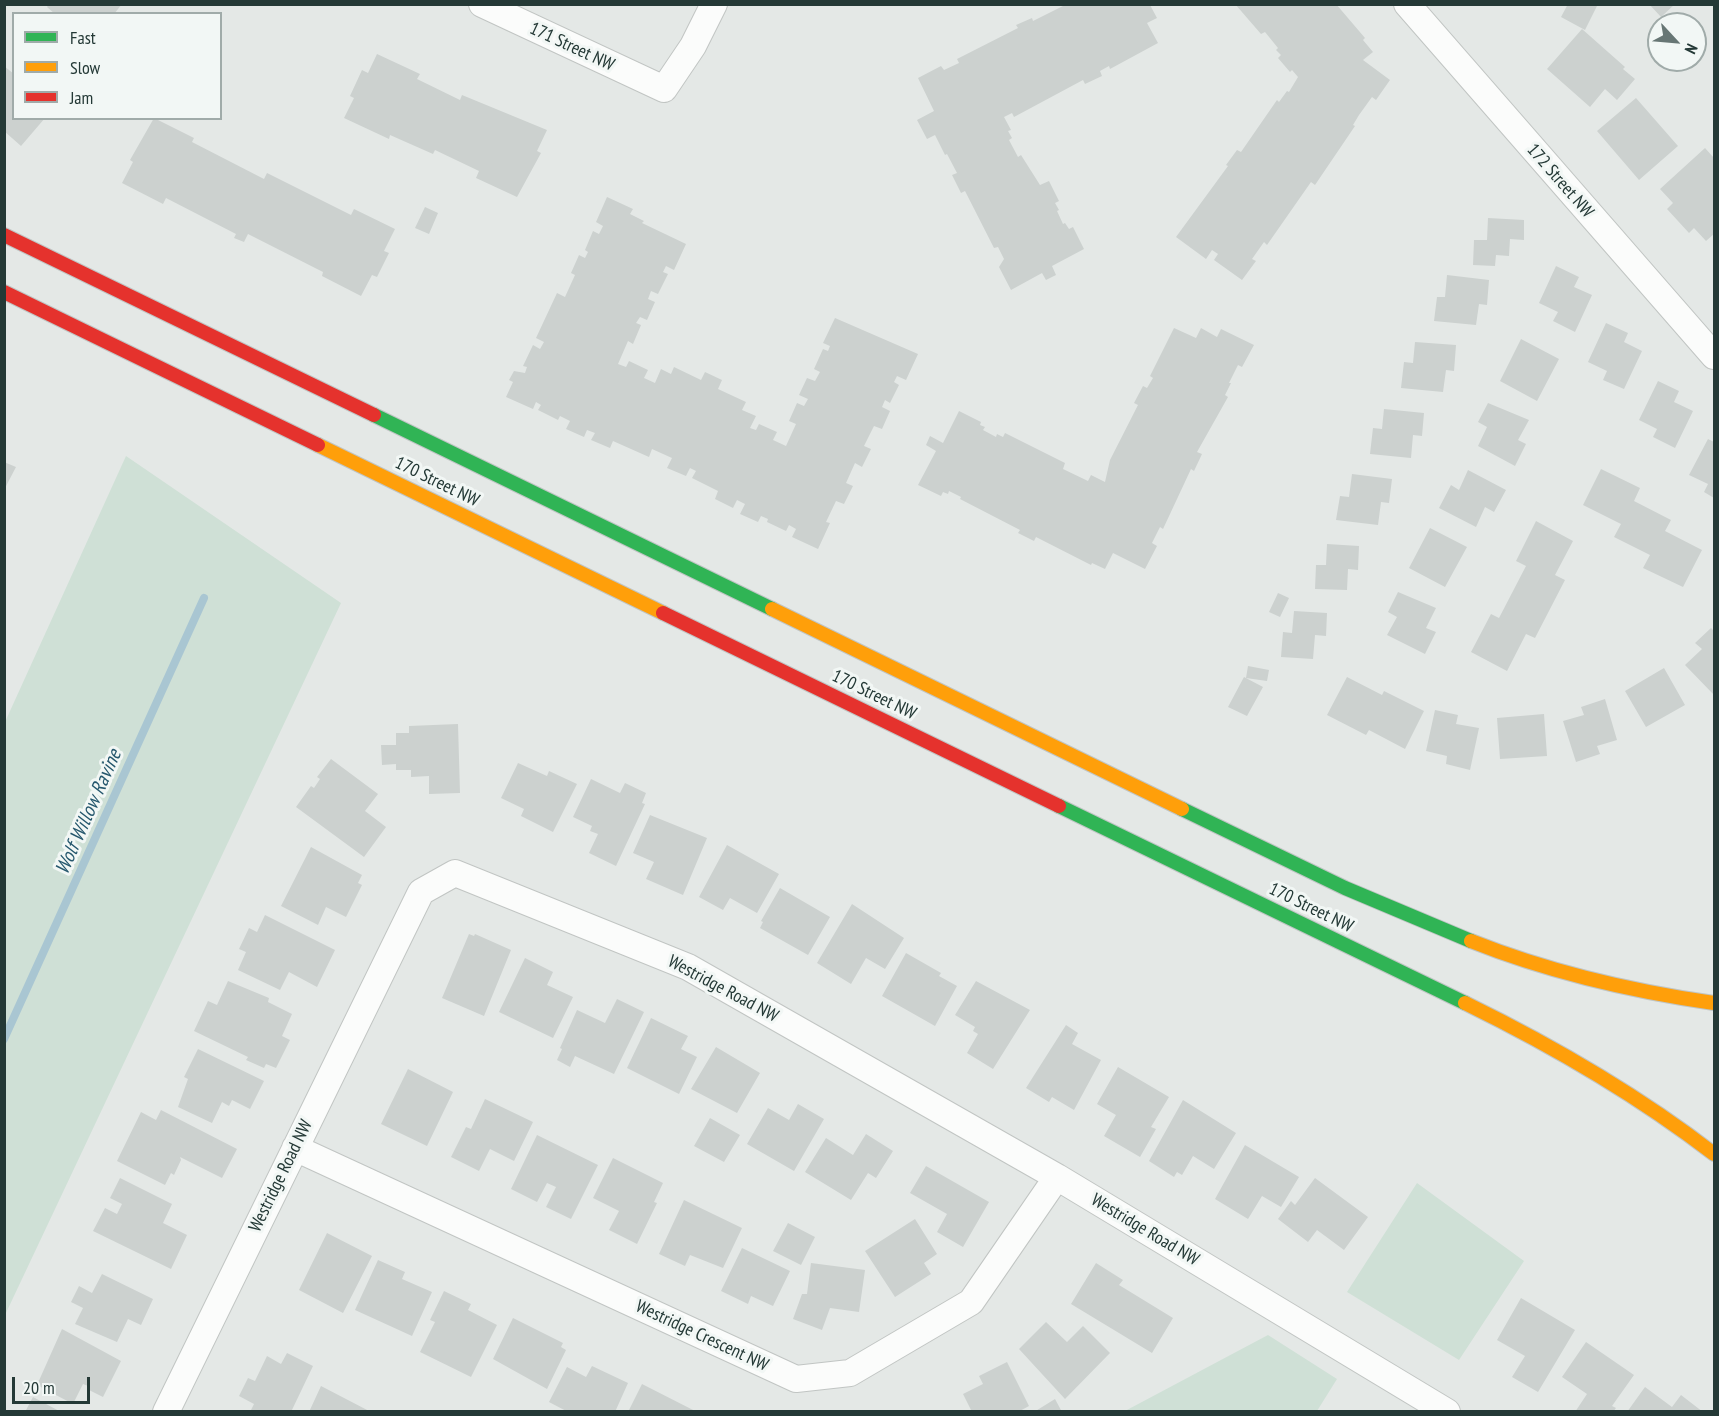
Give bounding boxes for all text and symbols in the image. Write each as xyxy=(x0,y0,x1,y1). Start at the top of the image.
legend xyxy=(12,12,222,120)
north arrow xyxy=(1647,12,1707,72)
street label: 171 Street NW xyxy=(526,18,618,76)
text: Fast xyxy=(70,26,96,49)
text: N xyxy=(1681,41,1702,57)
text: Slow xyxy=(70,56,100,79)
text: Jam xyxy=(70,86,93,109)
street label: 172 Street NW xyxy=(1522,140,1598,222)
street label: 170 Street NW xyxy=(391,452,483,512)
street label: 170 Street NW xyxy=(828,665,920,725)
water label: Wolf Willow Ravine xyxy=(51,746,127,878)
street label: 170 Street NW xyxy=(1265,878,1357,938)
street label: Westridge Road NW xyxy=(664,951,782,1027)
street label: Westridge Road NW xyxy=(245,1116,317,1236)
street label: Westridge Road NW xyxy=(1087,1189,1203,1271)
street label: Westridge Crescent NW xyxy=(632,1296,772,1376)
scale bar xyxy=(15,1365,93,1403)
text: 20 m xyxy=(23,1376,55,1399)

